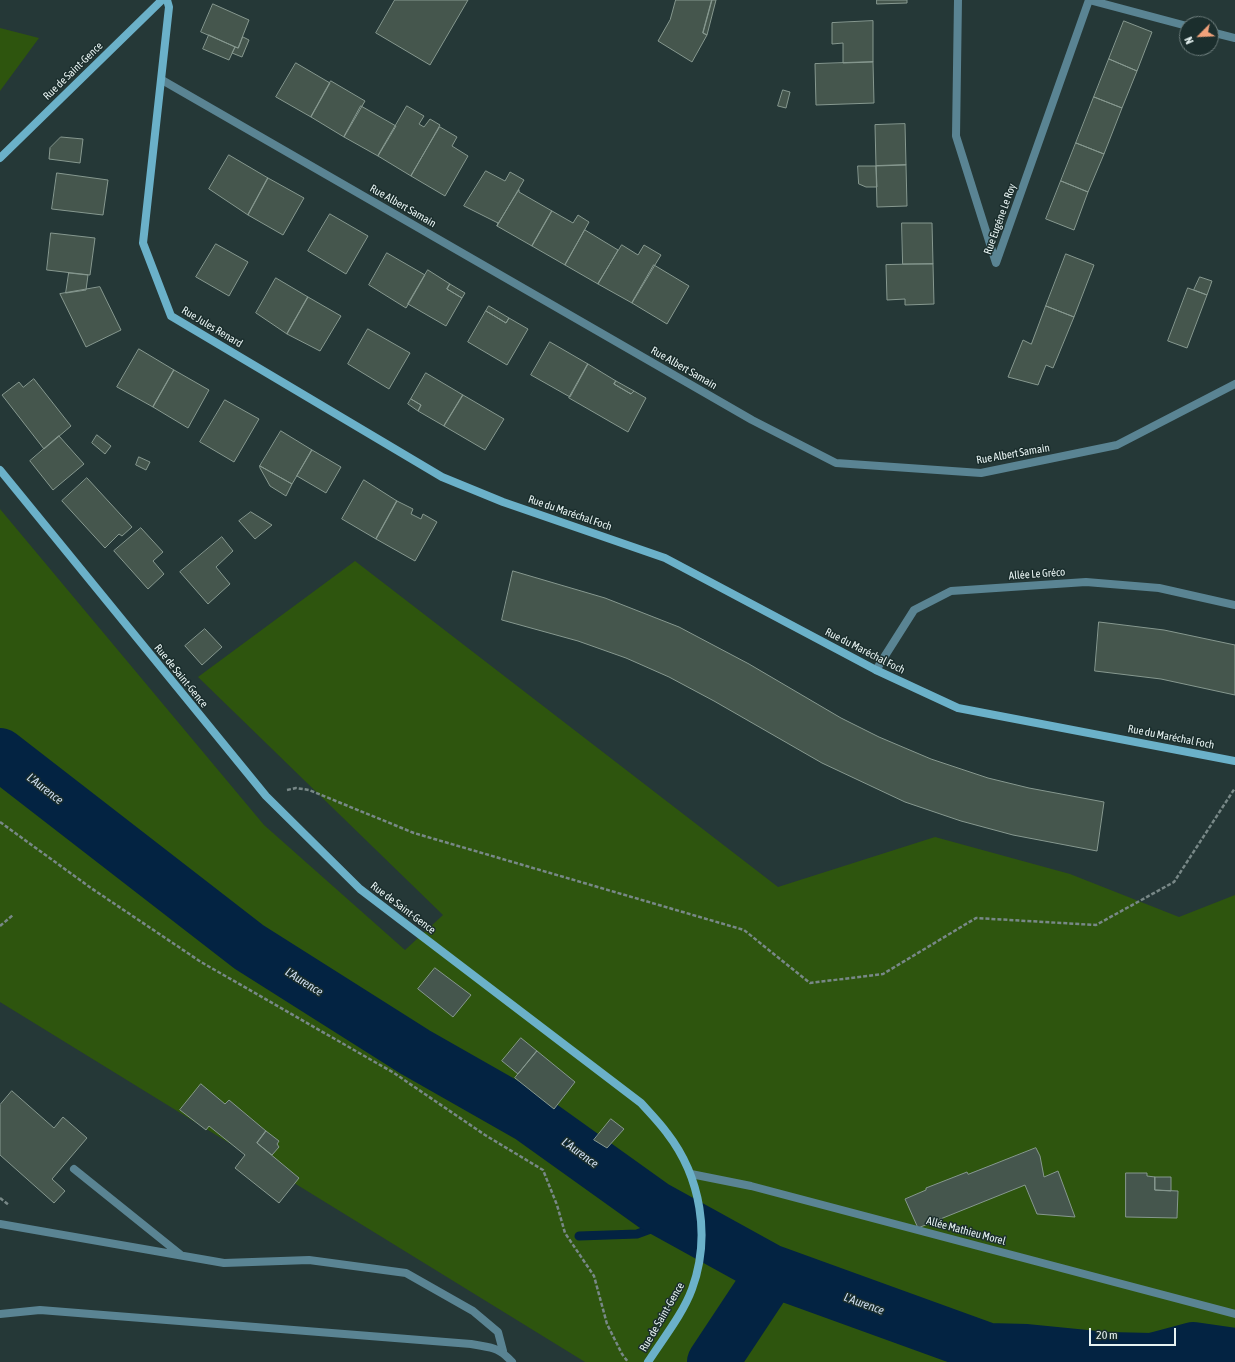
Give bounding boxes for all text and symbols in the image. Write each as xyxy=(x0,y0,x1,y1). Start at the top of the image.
north arrow xyxy=(1179,16,1219,56)
text: N xyxy=(1182,35,1196,46)
street label: Rue de Saint-Gence xyxy=(40,39,106,103)
street label: Rue Albert Samain xyxy=(368,182,438,230)
street label: Rue Eugéne Le Roy xyxy=(981,182,1019,256)
street label: Rue Jules Renard xyxy=(179,304,245,350)
street label: Rue Albert Samain xyxy=(649,344,719,392)
street label: Rue Albert Samain xyxy=(975,441,1051,467)
street label: Rue du Maréchal Foch xyxy=(526,492,614,534)
street label: Allée Le Gréco xyxy=(1008,565,1066,583)
street label: Rue du Maréchal Foch xyxy=(823,625,907,677)
street label: Rue de Saint-Gence xyxy=(151,642,211,710)
street label: Rue du Maréchal Foch xyxy=(1127,722,1215,752)
water label: L'Aurence xyxy=(24,770,66,808)
street label: Rue de Saint-Gence xyxy=(368,879,438,937)
water label: L'Aurence xyxy=(282,965,326,999)
water label: L'Aurence xyxy=(559,1135,601,1171)
street label: Allée Mathieu Morel xyxy=(925,1214,1007,1248)
street label: Rue de Saint-Gence xyxy=(637,1280,687,1354)
water label: L'Aurence xyxy=(842,1290,886,1318)
scale bar xyxy=(1091,1320,1178,1346)
text: 20 m xyxy=(1096,1328,1118,1342)

